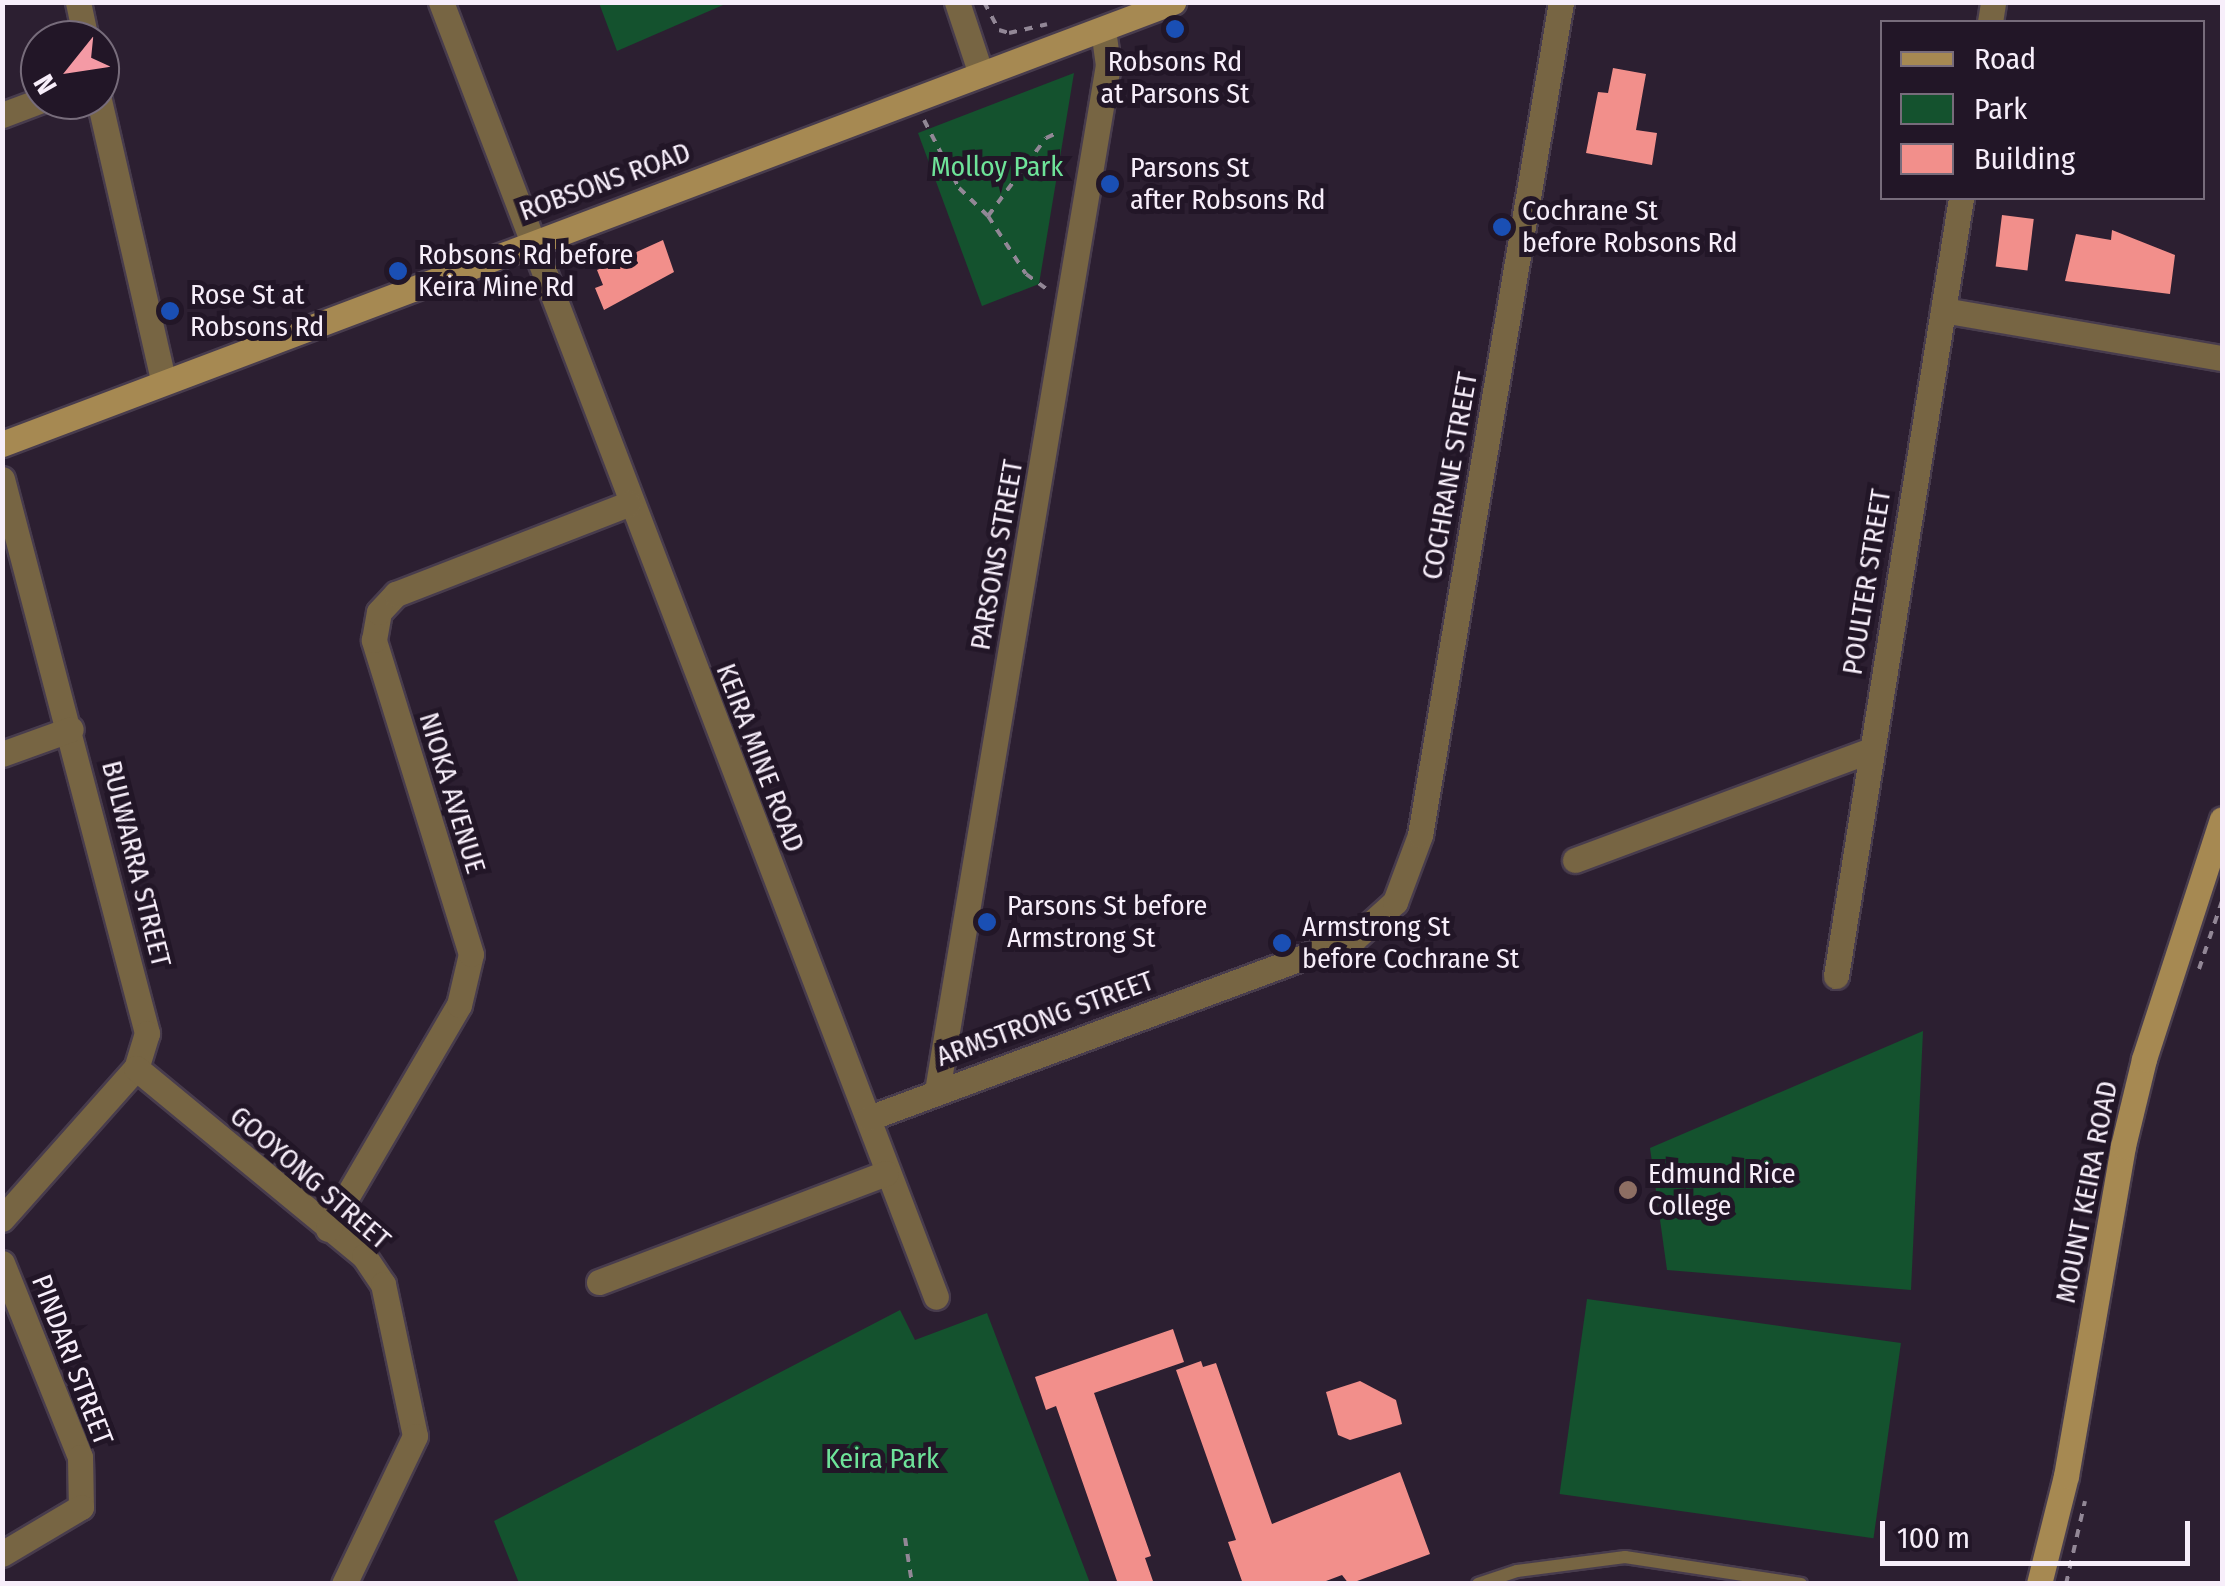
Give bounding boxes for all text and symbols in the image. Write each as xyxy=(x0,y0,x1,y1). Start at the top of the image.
marker: Robsons Rd at Parsons St xyxy=(1164,18,1186,40)
north arrow xyxy=(20,20,120,120)
legend xyxy=(1880,20,2205,200)
text: Road xyxy=(1974,41,2036,77)
place label: Robsons Rd at Parsons St xyxy=(1101,45,1249,111)
text: N xyxy=(27,69,64,100)
text: Park xyxy=(1974,91,2027,127)
street label: ROBSONS ROAD xyxy=(515,136,695,228)
text: Building xyxy=(1974,141,2075,177)
park label: Molloy Park xyxy=(931,150,1063,184)
place label: Parsons St after Robsons Rd xyxy=(1130,151,1325,217)
marker: Parsons St after Robsons Rd xyxy=(1099,173,1121,195)
place label: Cochrane St before Robsons Rd xyxy=(1522,194,1737,260)
marker: Cochrane St before Robsons Rd xyxy=(1491,216,1513,238)
place label: Robsons Rd before Keira Mine Rd xyxy=(418,238,633,304)
marker: Robsons Rd before Keira Mine Rd xyxy=(387,260,409,282)
place label: Rose St at Robsons Rd xyxy=(190,278,324,344)
marker: Rose St at Robsons Rd xyxy=(159,300,181,322)
street label: COCHRANE STREET xyxy=(1415,370,1485,582)
street label: PARSONS STREET xyxy=(964,457,1030,653)
street label: POULTER STREET xyxy=(1836,487,1898,677)
street label: KEIRA MINE ROAD xyxy=(709,659,811,857)
street label: NIOKA AVENUE xyxy=(412,709,492,877)
street label: BULWARRA STREET xyxy=(94,757,178,971)
place label: Parsons St before Armstrong St xyxy=(1007,889,1207,955)
place label: Armstrong St before Cochrane St xyxy=(1302,910,1519,976)
marker: Parsons St before Armstrong St xyxy=(976,911,998,933)
marker: Armstrong St before Cochrane St xyxy=(1271,932,1293,954)
street label: ARMSTRONG STREET xyxy=(932,964,1158,1074)
street label: MOUNT KEIRA ROAD xyxy=(2049,1078,2125,1306)
street label: GOOYONG STREET xyxy=(223,1099,397,1257)
place label: Edmund Rice College xyxy=(1648,1157,1796,1223)
marker: Edmund Rice College xyxy=(1617,1179,1639,1201)
street label: PINDARI STREET xyxy=(24,1270,120,1450)
park label: Keira Park xyxy=(825,1442,939,1476)
scale bar xyxy=(1885,1501,2195,1563)
text: 100 m xyxy=(1897,1520,1970,1556)

